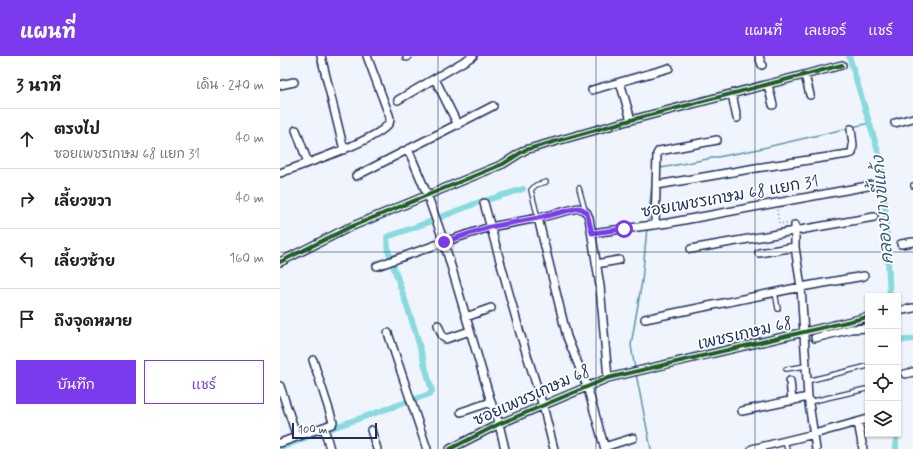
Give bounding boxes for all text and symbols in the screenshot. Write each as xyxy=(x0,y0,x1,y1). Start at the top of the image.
text: แผนที่ xyxy=(20,20,76,45)
text: แผนที่ xyxy=(744,22,782,40)
text: เลเยอร์ xyxy=(804,22,846,40)
text: แชร์ xyxy=(868,22,893,40)
text: 3 นาที xyxy=(16,75,61,97)
text: เดิน · 240 m xyxy=(196,77,264,94)
text: ตรงไป xyxy=(54,120,100,140)
icon: ahead xyxy=(16,128,38,150)
text: 40 m xyxy=(235,130,264,147)
text: ซอยเพชรเกษม 68 แยก 31 xyxy=(54,146,200,163)
water label: คลองบางขี้แก้ง xyxy=(861,153,899,266)
street label: ซอยเพชรเกษม 68 แยก 31 xyxy=(640,171,820,223)
icon: right xyxy=(16,188,38,210)
text: 40 m xyxy=(235,190,264,207)
text: เลี้ยวขวา xyxy=(54,192,112,212)
route start xyxy=(615,220,633,238)
route end xyxy=(435,233,453,251)
icon: left xyxy=(16,248,38,270)
text: 160 m xyxy=(229,250,264,267)
text: เลี้ยวซ้าย xyxy=(54,252,115,272)
map controls xyxy=(865,293,901,437)
button: + xyxy=(865,293,901,329)
icon: arrive xyxy=(16,308,38,330)
text: ถึงจุดหมาย xyxy=(54,312,132,332)
street label: เพชรเกษม 68 xyxy=(696,313,794,355)
button: − xyxy=(865,329,901,365)
button: บันทึก xyxy=(16,360,136,404)
button: แชร์ xyxy=(144,360,264,404)
street label: ซอยเพชรเกษม 68 xyxy=(470,361,594,431)
button: locate xyxy=(865,365,901,401)
button: layers xyxy=(865,401,901,437)
scale bar xyxy=(292,421,377,440)
text: 100 m xyxy=(298,423,328,437)

